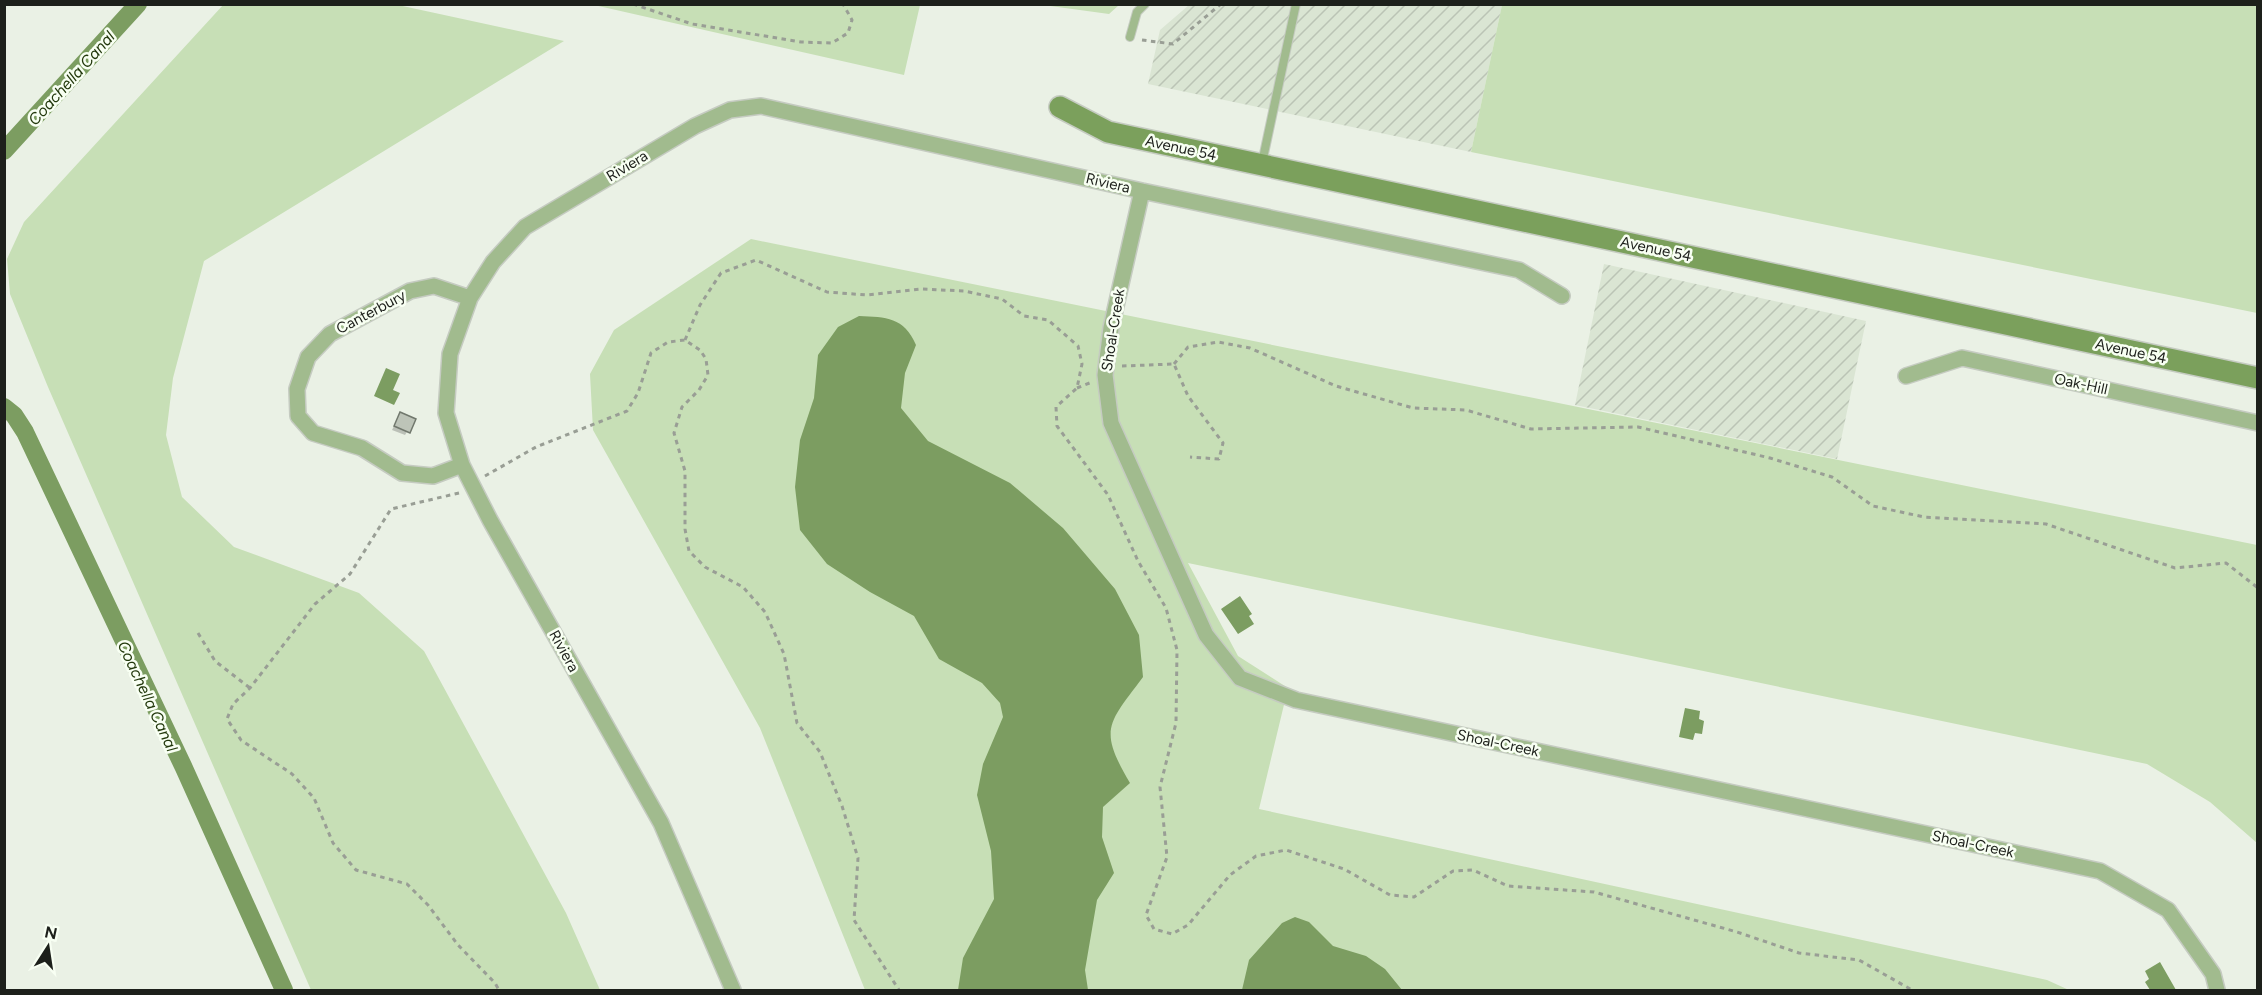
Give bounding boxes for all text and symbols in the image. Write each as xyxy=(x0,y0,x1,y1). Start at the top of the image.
water label: Coachella Canal xyxy=(24,27,119,129)
street label: Avenue 54 xyxy=(1144,132,1218,164)
street label: Riviera xyxy=(603,147,651,185)
street label: Riviera xyxy=(1084,169,1132,197)
street label: Avenue 54 xyxy=(1619,233,1693,265)
street label: Canterbury xyxy=(333,286,409,338)
street label: Shoal-Creek xyxy=(1098,287,1128,372)
street label: Avenue 54 xyxy=(2094,335,2168,367)
street label: Oak-Hill xyxy=(2053,370,2109,398)
street label: Riviera xyxy=(545,627,583,675)
water label: Coachella Canal xyxy=(114,638,182,755)
street label: Shoal-Creek xyxy=(1456,726,1541,761)
street label: Shoal-Creek xyxy=(1931,827,2016,862)
north arrow xyxy=(18,917,78,977)
text: N xyxy=(43,922,59,943)

